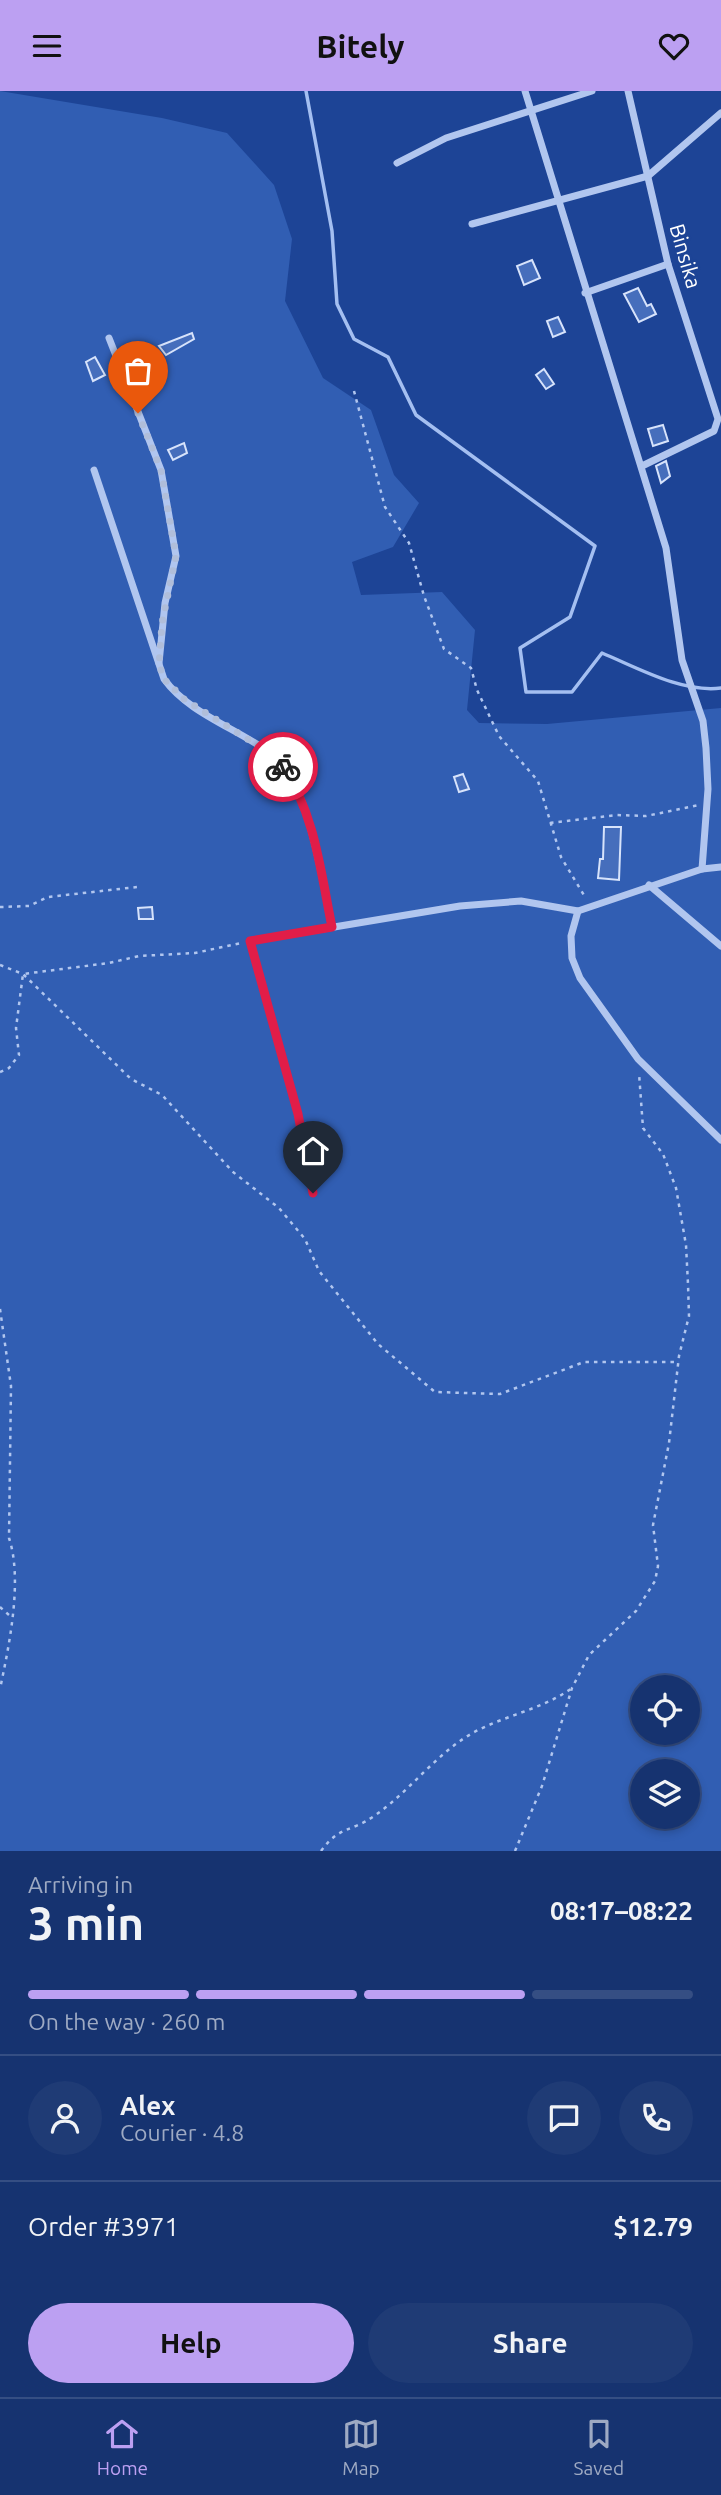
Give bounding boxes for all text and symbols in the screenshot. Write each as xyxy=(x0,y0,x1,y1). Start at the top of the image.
icon: menu xyxy=(28,27,66,65)
icon: heart xyxy=(655,27,693,65)
text: Bitely xyxy=(316,28,405,64)
street label: Binsika xyxy=(665,221,707,291)
pin xyxy=(108,341,168,413)
icon: bag xyxy=(119,352,157,390)
courier xyxy=(248,732,318,802)
icon: bike xyxy=(264,748,302,786)
pin xyxy=(283,1121,343,1193)
icon: home xyxy=(294,1132,332,1170)
map controls xyxy=(630,1675,700,1829)
button: locate xyxy=(630,1675,700,1745)
button: layers xyxy=(630,1759,700,1829)
text: Arriving in xyxy=(28,1872,133,1897)
text: 08:17–08:22 xyxy=(550,1896,693,1925)
text: 3 min xyxy=(28,1897,144,1949)
text: On the way · 260 m xyxy=(28,2009,225,2034)
button: person xyxy=(28,2081,102,2155)
button: chat xyxy=(527,2081,601,2155)
button: phone xyxy=(619,2081,693,2155)
text: Alex xyxy=(120,2091,175,2120)
text: Courier · 4.8 xyxy=(120,2120,244,2145)
text: Order #3971 xyxy=(28,2212,179,2241)
text: $12.79 xyxy=(613,2212,693,2241)
button: Help xyxy=(28,2303,354,2383)
button: Share xyxy=(368,2303,693,2383)
tab: Home xyxy=(97,2415,148,2479)
tab: Map xyxy=(342,2415,380,2479)
tab: Saved xyxy=(574,2415,624,2479)

